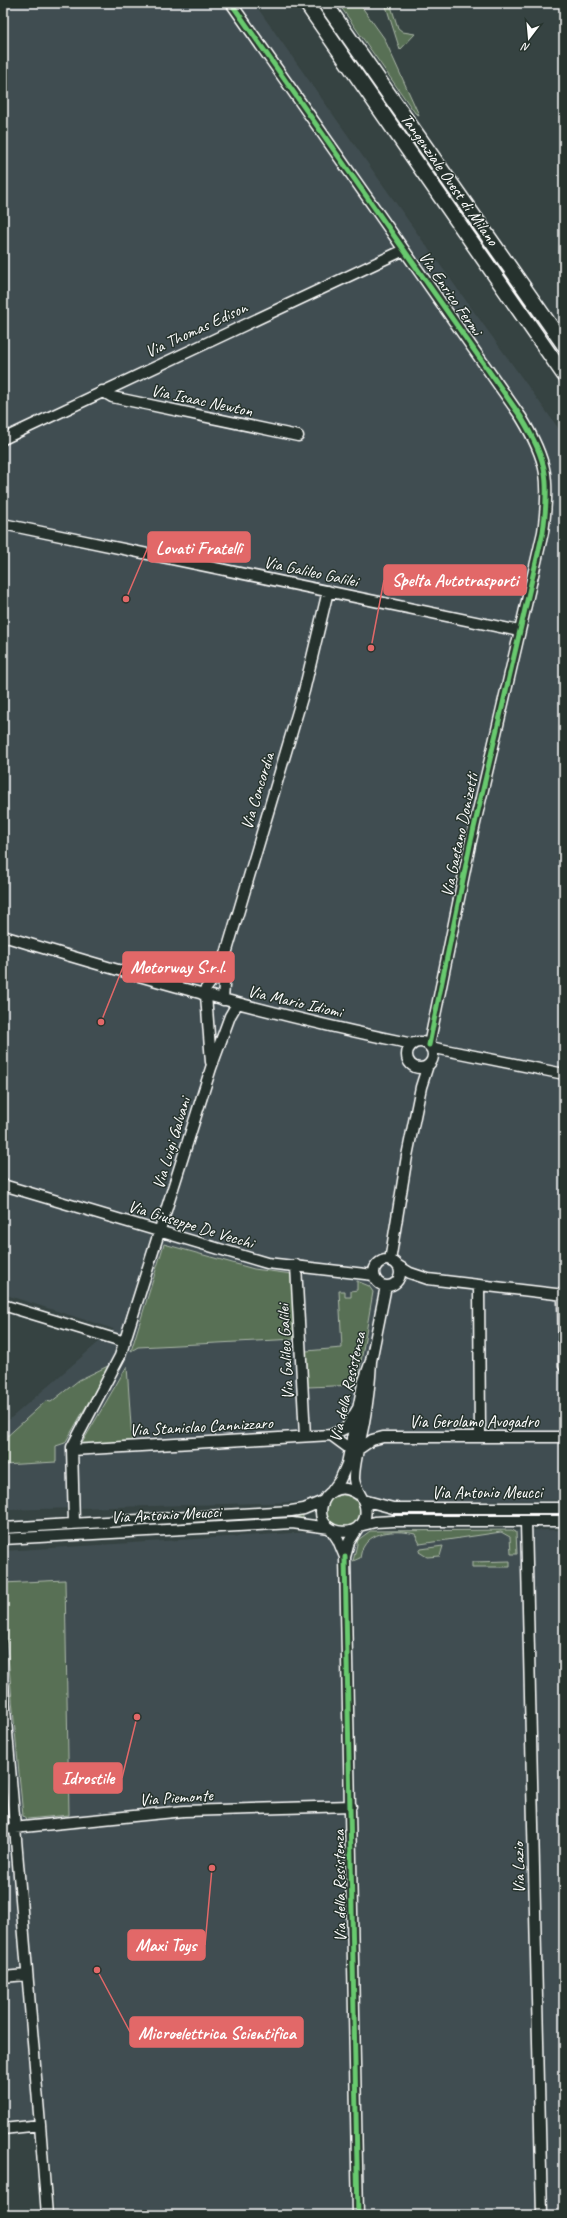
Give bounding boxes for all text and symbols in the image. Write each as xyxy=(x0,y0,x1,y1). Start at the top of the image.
north arrow xyxy=(509,18,549,58)
text: N xyxy=(519,39,531,55)
street label: Tangenziale Ovest di Milano xyxy=(396,109,504,250)
street label: Via Enrico Fermi xyxy=(414,247,489,342)
street label: Via Thomas Edison xyxy=(142,296,252,362)
street label: Via Isaac Newton xyxy=(149,379,255,422)
callout: Lovati Fratelli xyxy=(148,532,250,562)
text: Lovati Fratelli xyxy=(156,537,245,559)
street label: Via Galileo Galilei xyxy=(262,551,362,592)
callout: Spelta Autotrasporti xyxy=(384,565,526,595)
text: Spelta Autotrasporti xyxy=(392,569,521,591)
street label: Via Concordia xyxy=(236,748,280,832)
street label: Via Gaetano Donizetti xyxy=(436,770,483,899)
callout: Motorway S.r.l. xyxy=(123,952,234,982)
text: Motorway S.r.l. xyxy=(130,956,226,978)
street label: Via Mario Idiomi xyxy=(246,980,346,1023)
street label: Via Luigi Galvani xyxy=(148,1093,196,1191)
street label: Via Giuseppe De Vecchi xyxy=(126,1195,259,1254)
street label: Via Galileo Galilei xyxy=(272,1302,298,1400)
street label: Via della Resistenza xyxy=(325,1329,371,1444)
street label: Via Gerolamo Avogadro xyxy=(409,1411,540,1432)
street label: Via Stanislao Cannizzaro xyxy=(129,1412,274,1441)
street label: Via Antonio Meucci xyxy=(432,1482,544,1503)
street label: Via Antonio Meucci xyxy=(110,1501,223,1528)
callout: Idrostile xyxy=(54,1763,122,1793)
text: Idrostile xyxy=(62,1767,116,1789)
street label: Via Piemonte xyxy=(139,1784,215,1811)
street label: Via della Resistenza xyxy=(328,1829,351,1942)
street label: Via Lazio xyxy=(508,1840,529,1894)
callout: Maxi Toys xyxy=(128,1930,205,1960)
text: Maxi Toys xyxy=(136,1934,198,1956)
callout: Microelettrica Scientifica xyxy=(130,2017,303,2047)
text: Microelettrica Scientifica xyxy=(138,2022,298,2044)

